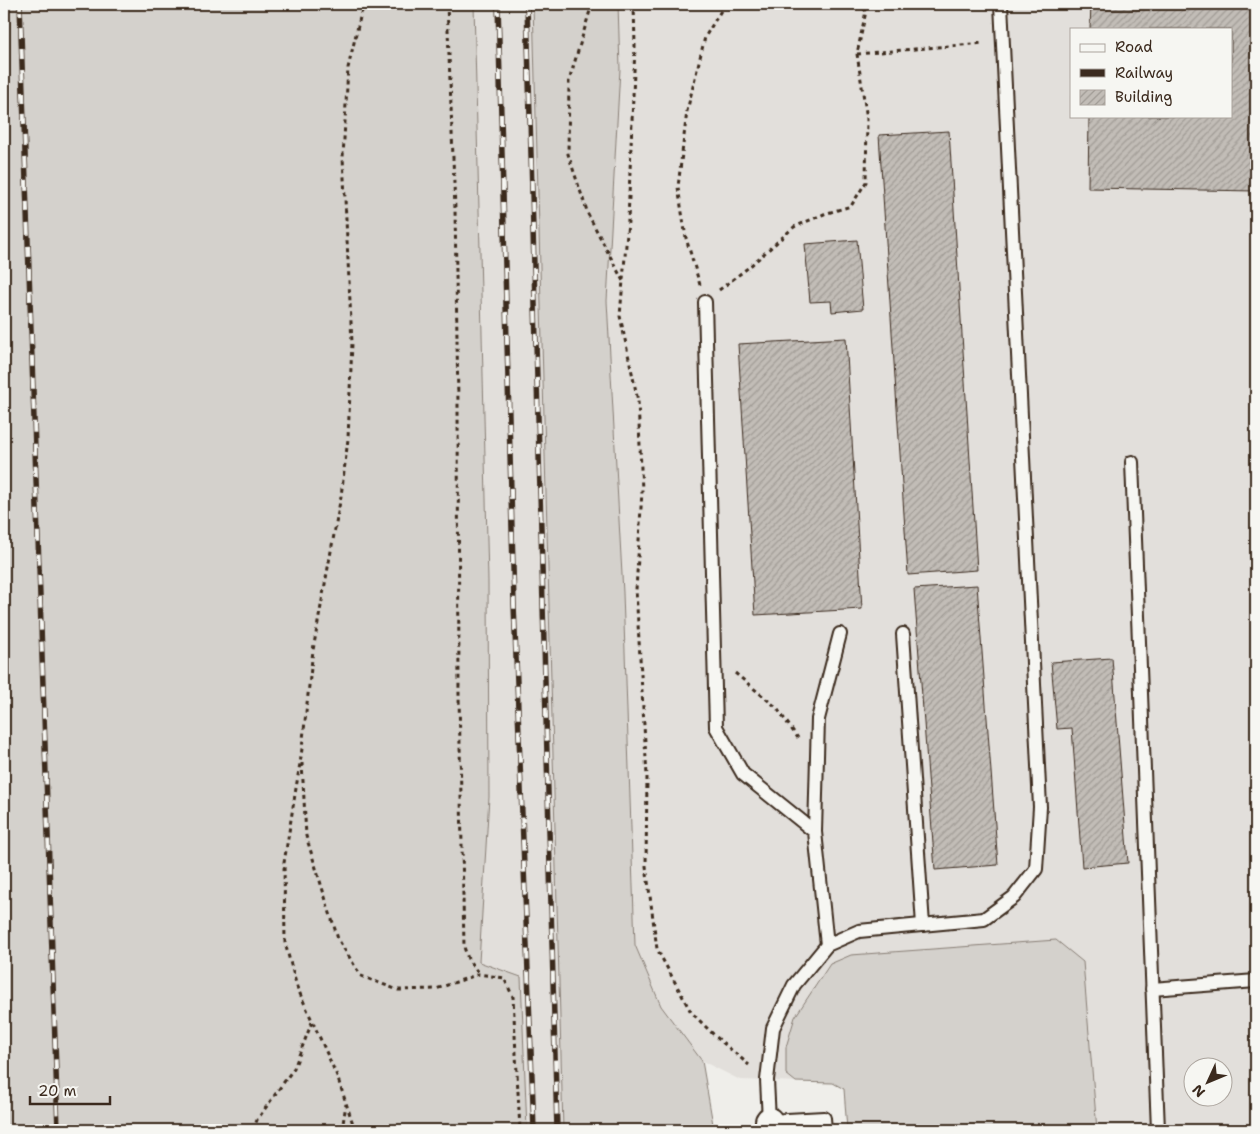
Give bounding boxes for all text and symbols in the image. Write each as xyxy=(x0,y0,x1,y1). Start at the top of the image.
legend xyxy=(1070,28,1232,118)
text: Road xyxy=(1115,37,1153,57)
text: Railway xyxy=(1115,63,1173,83)
text: Building xyxy=(1115,87,1172,107)
north arrow xyxy=(1182,1056,1232,1106)
scale bar xyxy=(30,1074,110,1106)
text: 20 m xyxy=(38,1081,77,1101)
text: N xyxy=(1188,1081,1209,1101)

